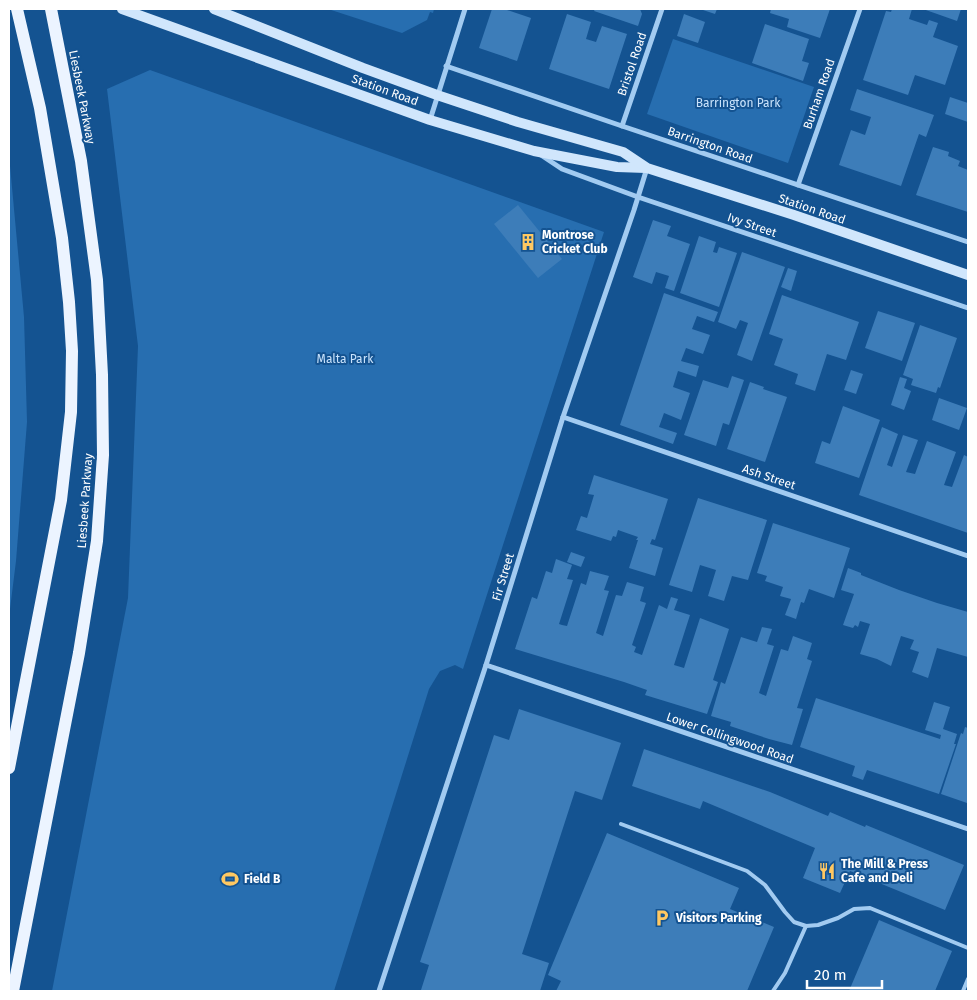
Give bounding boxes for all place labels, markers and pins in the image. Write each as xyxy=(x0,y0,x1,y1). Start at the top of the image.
place label: Montrose Cricket Club xyxy=(542,228,608,256)
building icon: Montrose Cricket Club xyxy=(518,232,538,252)
place label: The Mill & Press Cafe and Deli xyxy=(841,857,928,885)
restaurant icon: The Mill & Press Cafe and Deli xyxy=(817,861,837,881)
sports icon: Field B xyxy=(220,869,240,889)
place label: Field B xyxy=(244,872,281,886)
parking icon: Visitors Parking xyxy=(652,908,672,928)
place label: Visitors Parking xyxy=(675,911,762,925)

